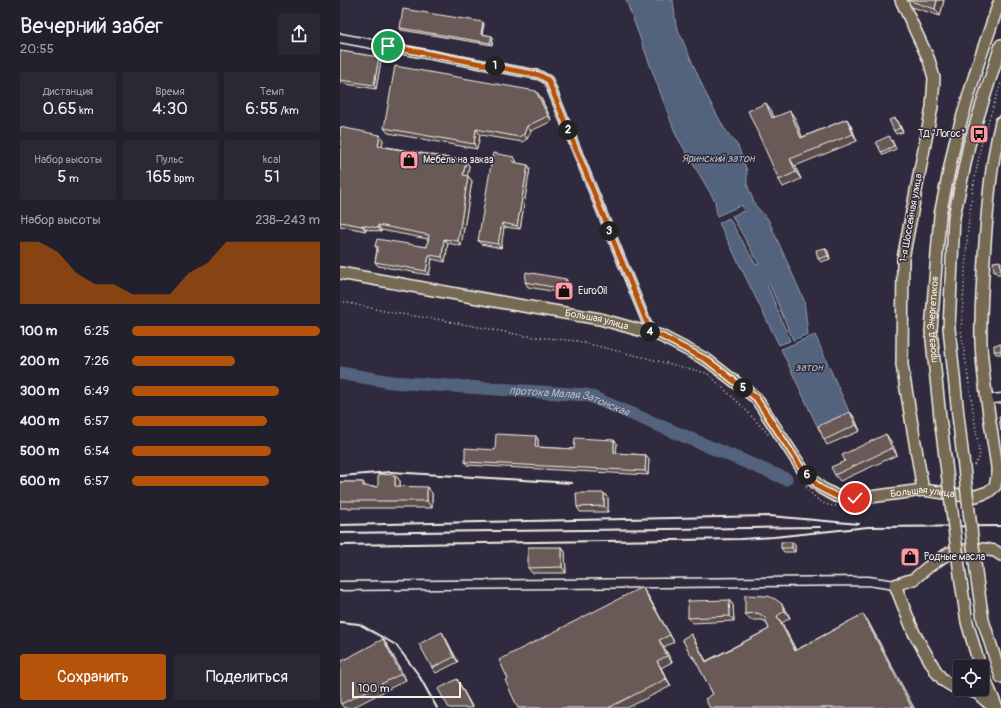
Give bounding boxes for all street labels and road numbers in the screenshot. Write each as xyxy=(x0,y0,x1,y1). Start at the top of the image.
street label: 1-я Шоссейная улица xyxy=(897,172,925,263)
street label: проезд Энергетиков xyxy=(925,276,941,363)
street label: Большая улица xyxy=(564,307,630,333)
street label: Большая улица xyxy=(889,484,956,500)

